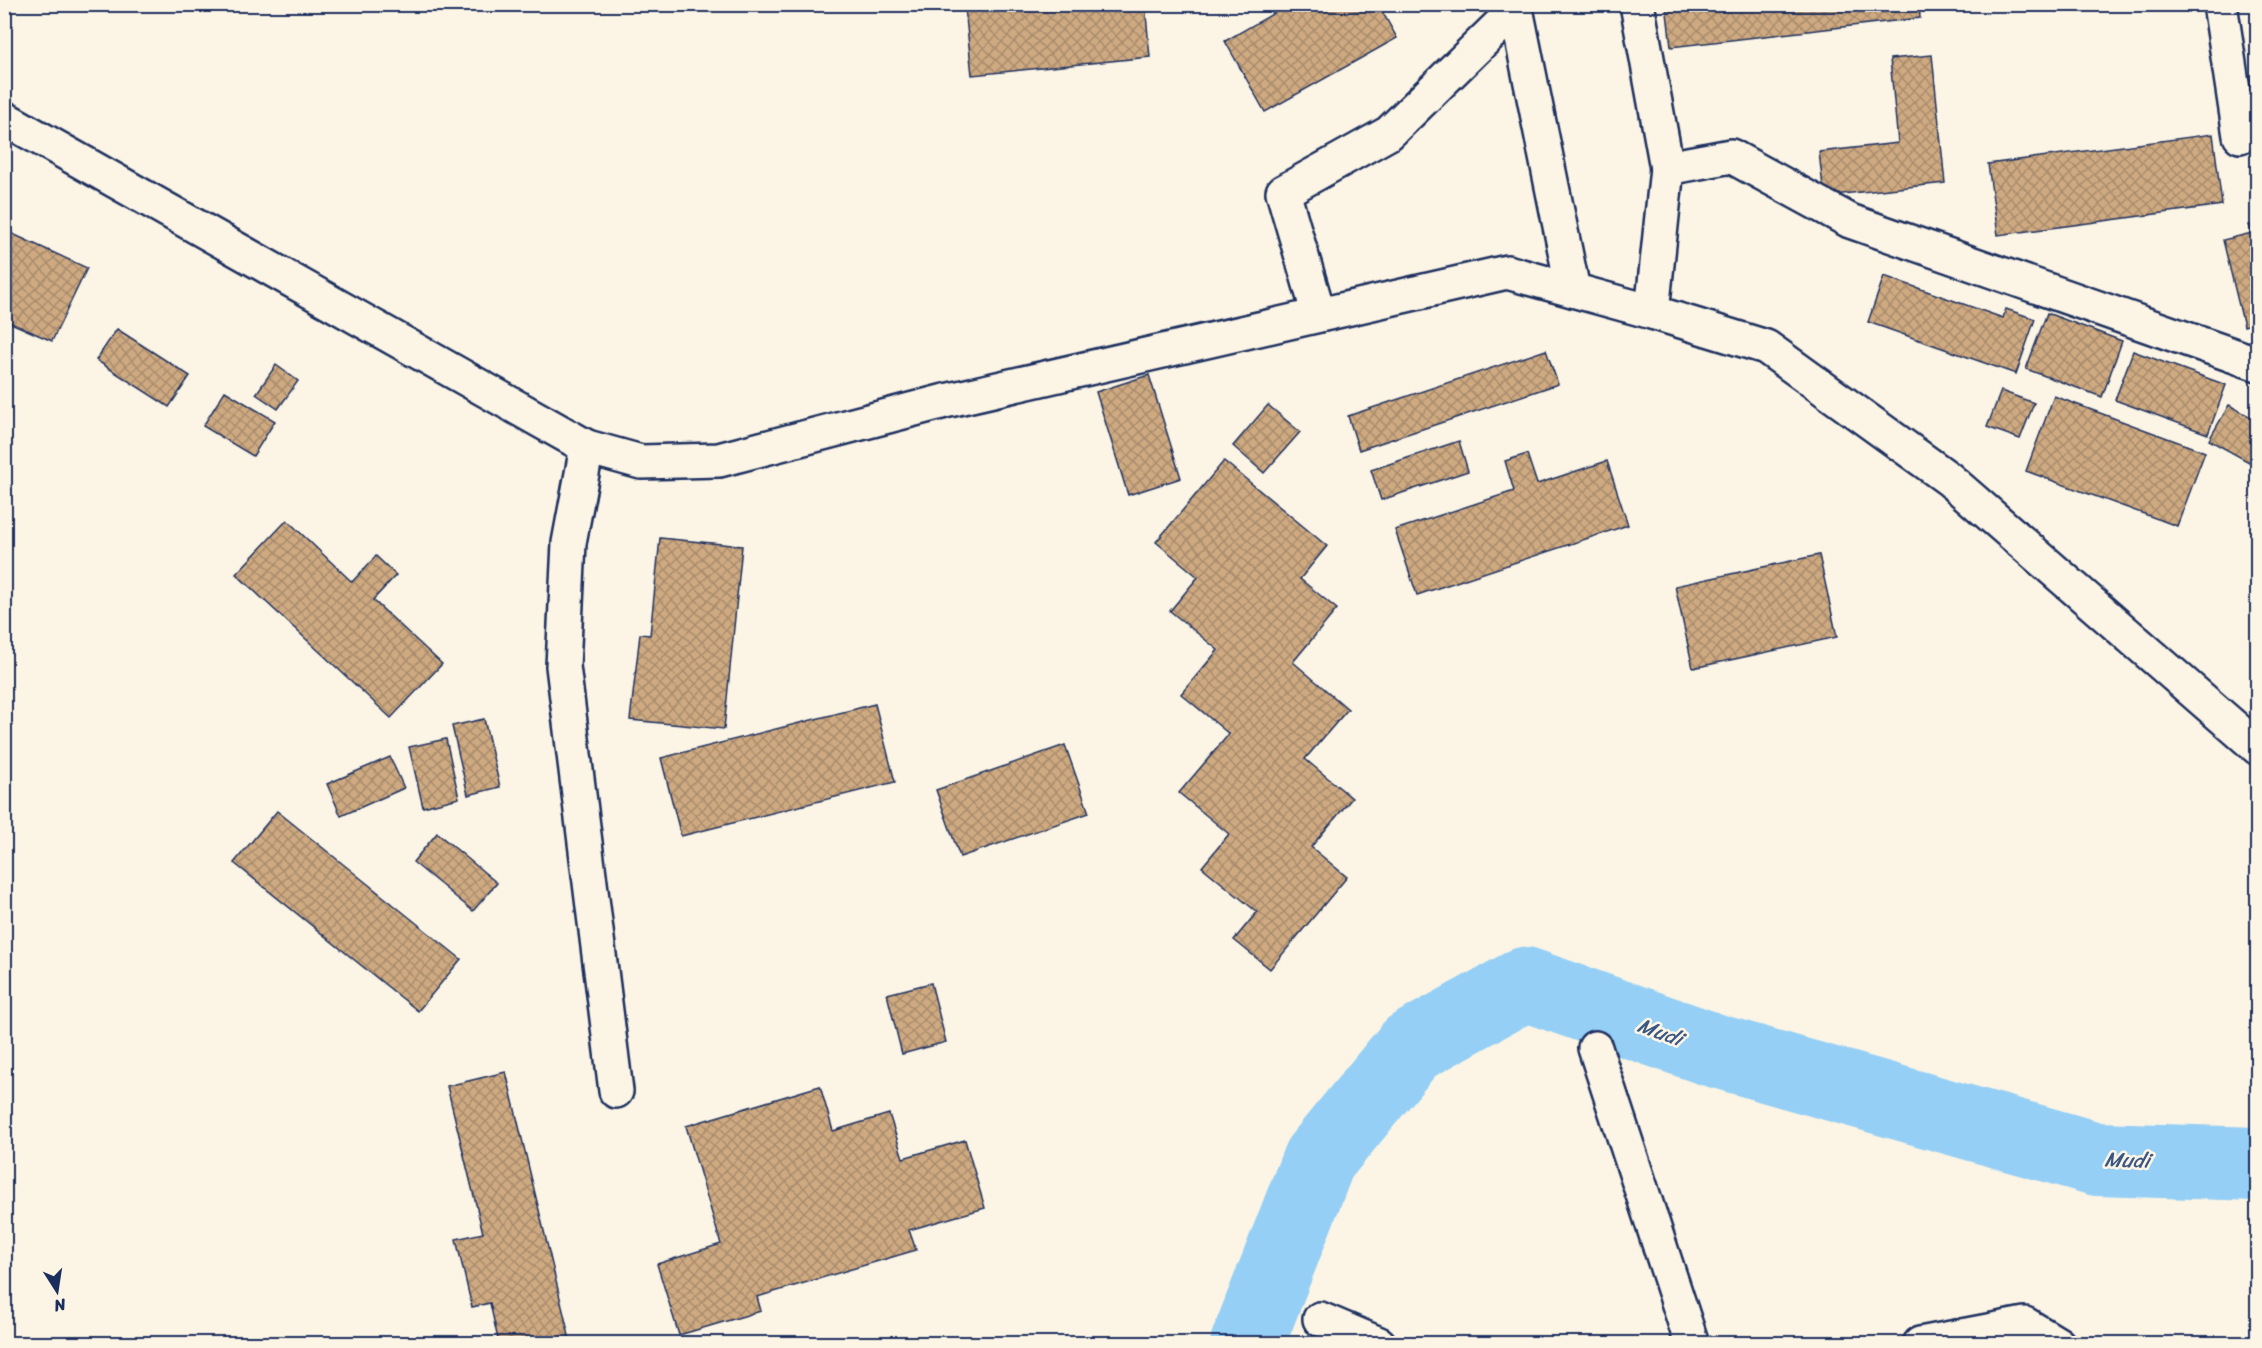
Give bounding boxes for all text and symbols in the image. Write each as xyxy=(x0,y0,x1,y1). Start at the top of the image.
water label: Mudi xyxy=(1632,1006,1692,1059)
water label: Mudi xyxy=(2104,1140,2154,1180)
north arrow xyxy=(27,1261,87,1321)
text: N xyxy=(51,1290,69,1321)

